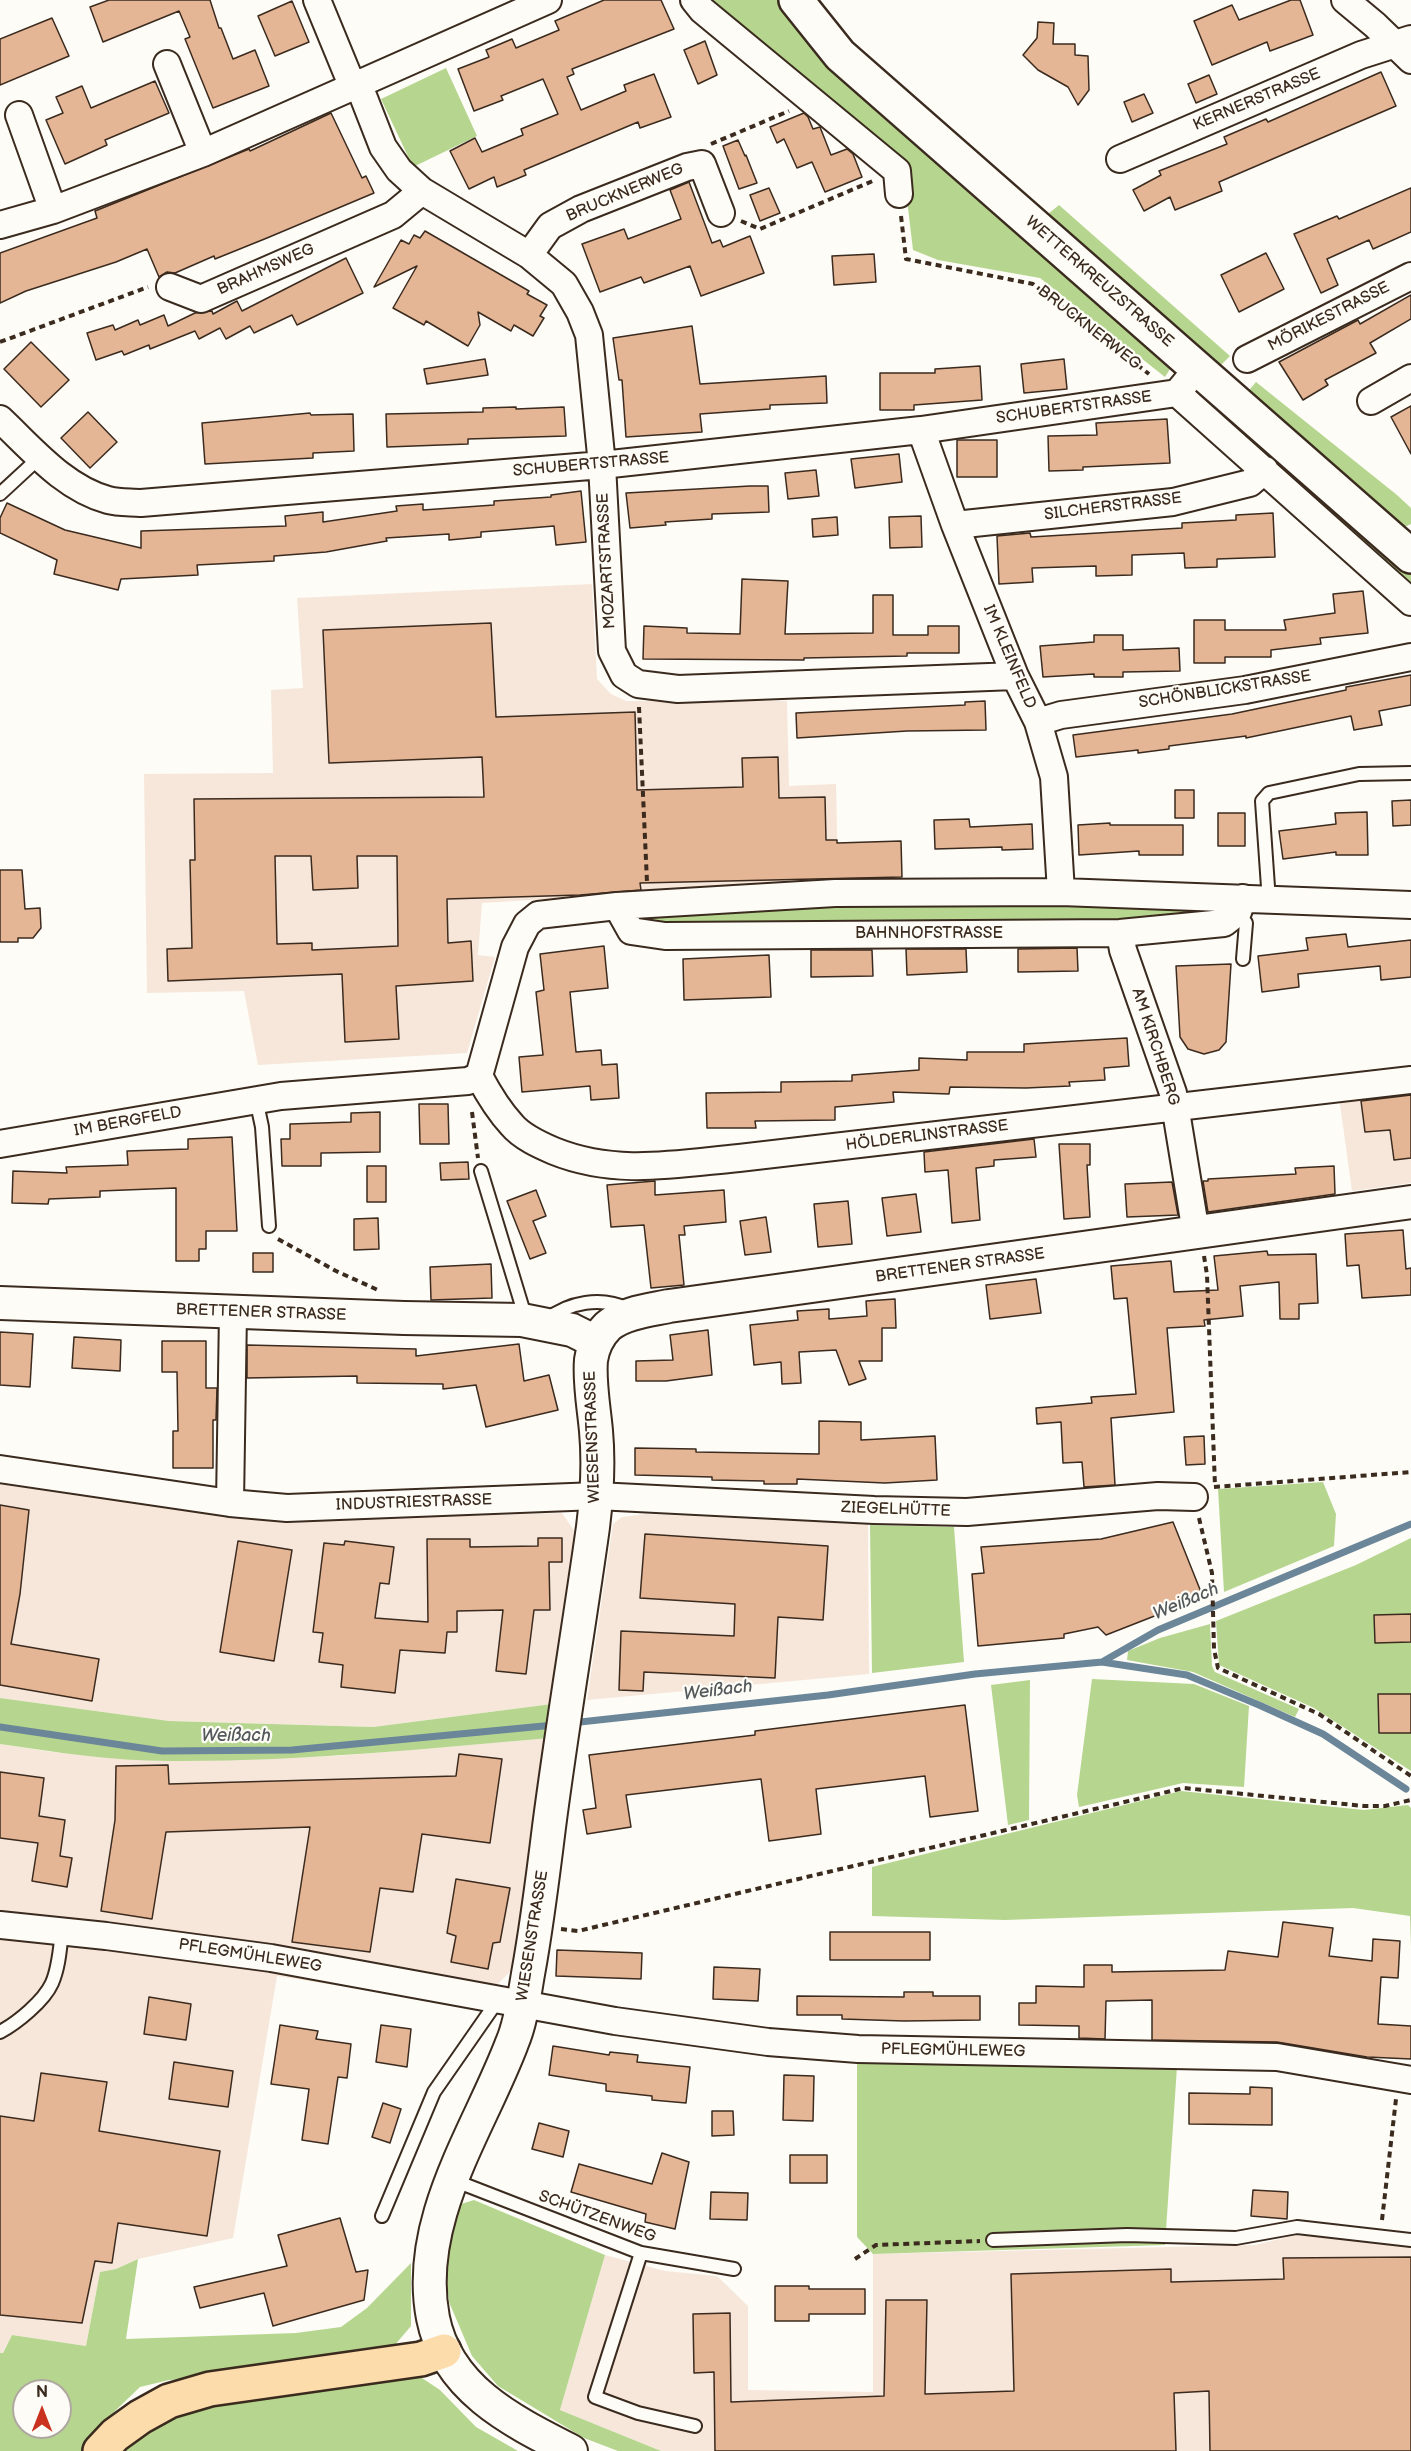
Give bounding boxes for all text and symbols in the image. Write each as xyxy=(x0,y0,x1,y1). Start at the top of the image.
street label: KERNERSTRASSE xyxy=(1191,65,1323,135)
street label: BRUCKNERWEG xyxy=(563,160,687,226)
street label: WETTERKREUZSTRASSE xyxy=(1021,212,1177,352)
street label: BRAHMSWEG xyxy=(214,240,318,300)
street label: MÖRIKESTRASSE xyxy=(1265,278,1393,356)
street label: BRUCKNERWEG xyxy=(1034,282,1144,374)
street label: SCHUBERTSTRASSE xyxy=(995,388,1153,428)
street label: SCHUBERTSTRASSE xyxy=(512,449,670,481)
street label: SILCHERSTRASSE xyxy=(1043,489,1183,525)
street label: MOZARTSTRASSE xyxy=(594,493,620,629)
street label: IM KLEINFELD xyxy=(978,602,1040,712)
street label: SCHÖNBLICKSTRASSE xyxy=(1137,667,1313,713)
street label: BAHNHOFSTRASSE xyxy=(855,924,1003,944)
street label: AM KIRCHBERG xyxy=(1127,986,1183,1108)
street label: IM BERGFELD xyxy=(73,1103,183,1141)
street label: HÖLDERLINSTRASSE xyxy=(845,1117,1009,1155)
street label: BRETTENER STRASSE xyxy=(874,1245,1046,1287)
street label: BRETTENER STRASSE xyxy=(175,1300,347,1326)
street label: WIESENSTRASSE xyxy=(581,1371,605,1503)
street label: INDUSTRIESTRASSE xyxy=(336,1491,492,1515)
street label: ZIEGELHÜTTE xyxy=(841,1498,951,1522)
water label: Weißach xyxy=(1150,1578,1222,1626)
water label: Weißach xyxy=(682,1676,754,1706)
water label: Weißach xyxy=(201,1725,271,1747)
street label: WIESENSTRASSE xyxy=(513,1869,553,2003)
street label: PFLEGMÜHLEWEG xyxy=(177,1935,323,1977)
street label: PFLEGMÜHLEWEG xyxy=(881,2040,1025,2062)
street label: SCHÜTZENWEG xyxy=(536,2187,658,2247)
north arrow xyxy=(12,2379,72,2439)
text: N xyxy=(36,2383,48,2402)

